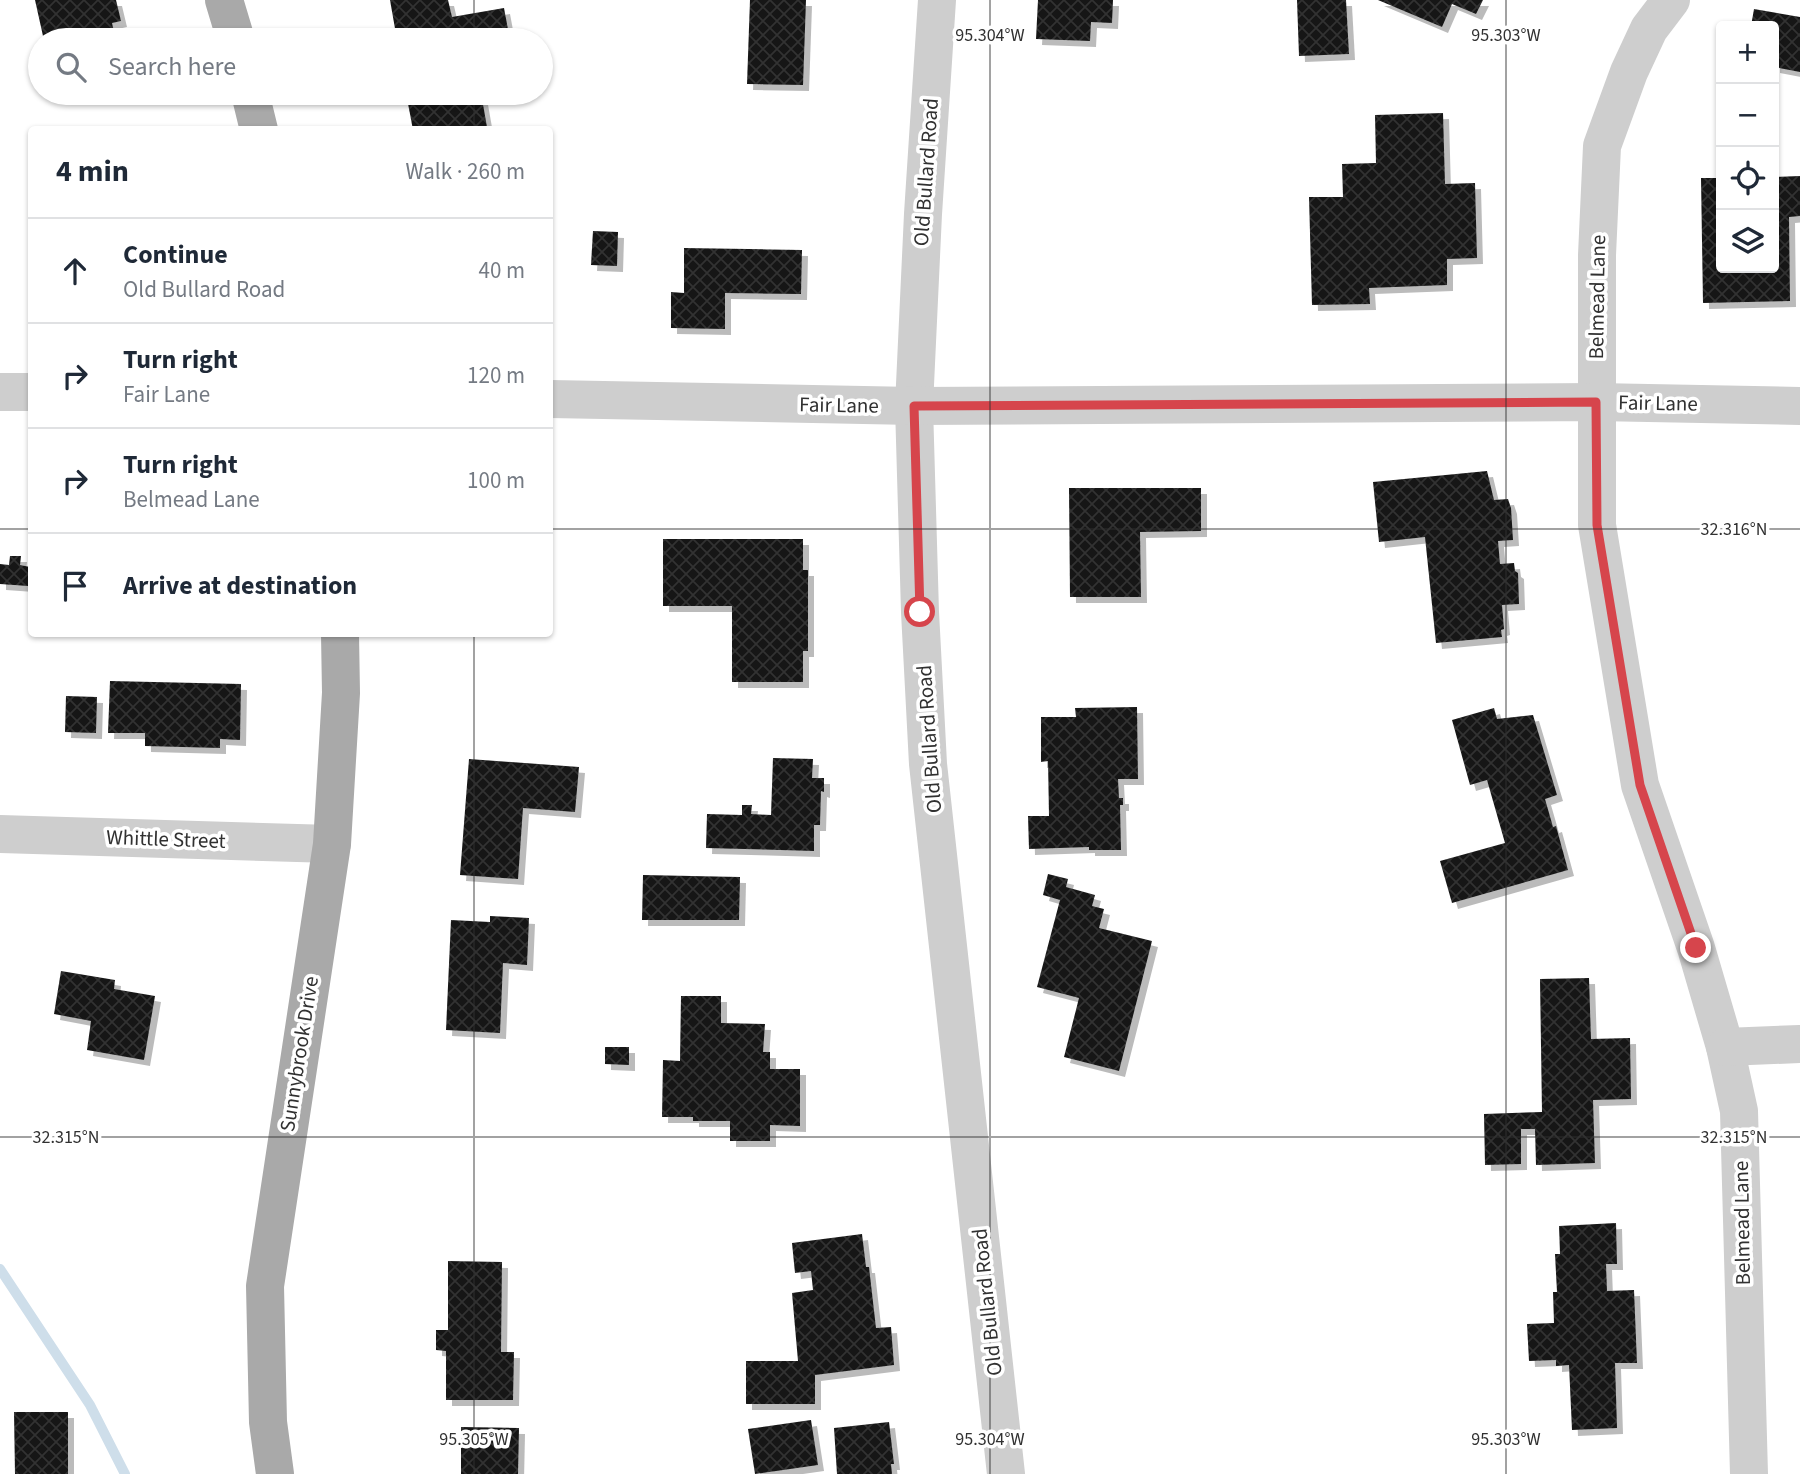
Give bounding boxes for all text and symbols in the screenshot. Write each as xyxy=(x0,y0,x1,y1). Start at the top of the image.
map controls xyxy=(1716,21,1779,273)
button: + xyxy=(1716,21,1779,84)
text: 95.304°W xyxy=(955,23,1025,48)
text: 95.303°W xyxy=(1471,23,1541,48)
search box xyxy=(28,28,553,105)
icon: search xyxy=(52,48,90,86)
text: Search here xyxy=(108,48,236,85)
button: − xyxy=(1716,84,1779,147)
street label: Old Bullard Road xyxy=(906,97,946,247)
button: locate xyxy=(1716,147,1779,210)
text: 4 min xyxy=(56,150,129,193)
text: Walk · 260 m xyxy=(406,155,525,188)
button: layers xyxy=(1716,210,1779,273)
street label: Belmead Lane xyxy=(1581,234,1613,360)
text: Continue xyxy=(123,236,228,273)
icon: ahead xyxy=(56,252,94,290)
text: 40 m xyxy=(478,254,525,287)
text: Old Bullard Road xyxy=(123,273,285,306)
text: Turn right xyxy=(123,341,238,378)
icon: right xyxy=(56,357,94,395)
text: 120 m xyxy=(467,359,525,392)
text: Fair Lane xyxy=(123,378,210,411)
street label: Fair Lane xyxy=(1618,387,1698,419)
street label: Fair Lane xyxy=(799,389,879,421)
text: Turn right xyxy=(123,446,238,483)
icon: right xyxy=(56,462,94,500)
text: 100 m xyxy=(467,464,525,497)
text: Belmead Lane xyxy=(123,483,260,516)
text: 32.316°N xyxy=(1701,517,1767,542)
icon: arrive xyxy=(56,567,94,605)
text: Arrive at destination xyxy=(123,567,357,604)
route start xyxy=(904,596,935,627)
street label: Old Bullard Road xyxy=(909,664,949,814)
street label: Whittle Street xyxy=(106,822,226,856)
route end xyxy=(1680,932,1711,963)
street label: Sunnybrook Drive xyxy=(272,974,326,1134)
text: 32.315°N xyxy=(33,1125,99,1150)
text: 32.315°N xyxy=(1701,1125,1767,1150)
street label: Belmead Lane xyxy=(1726,1160,1758,1286)
street label: Old Bullard Road xyxy=(964,1227,1010,1377)
text: 95.305°W xyxy=(439,1427,509,1452)
text: 95.304°W xyxy=(955,1427,1025,1452)
text: 95.303°W xyxy=(1471,1427,1541,1452)

